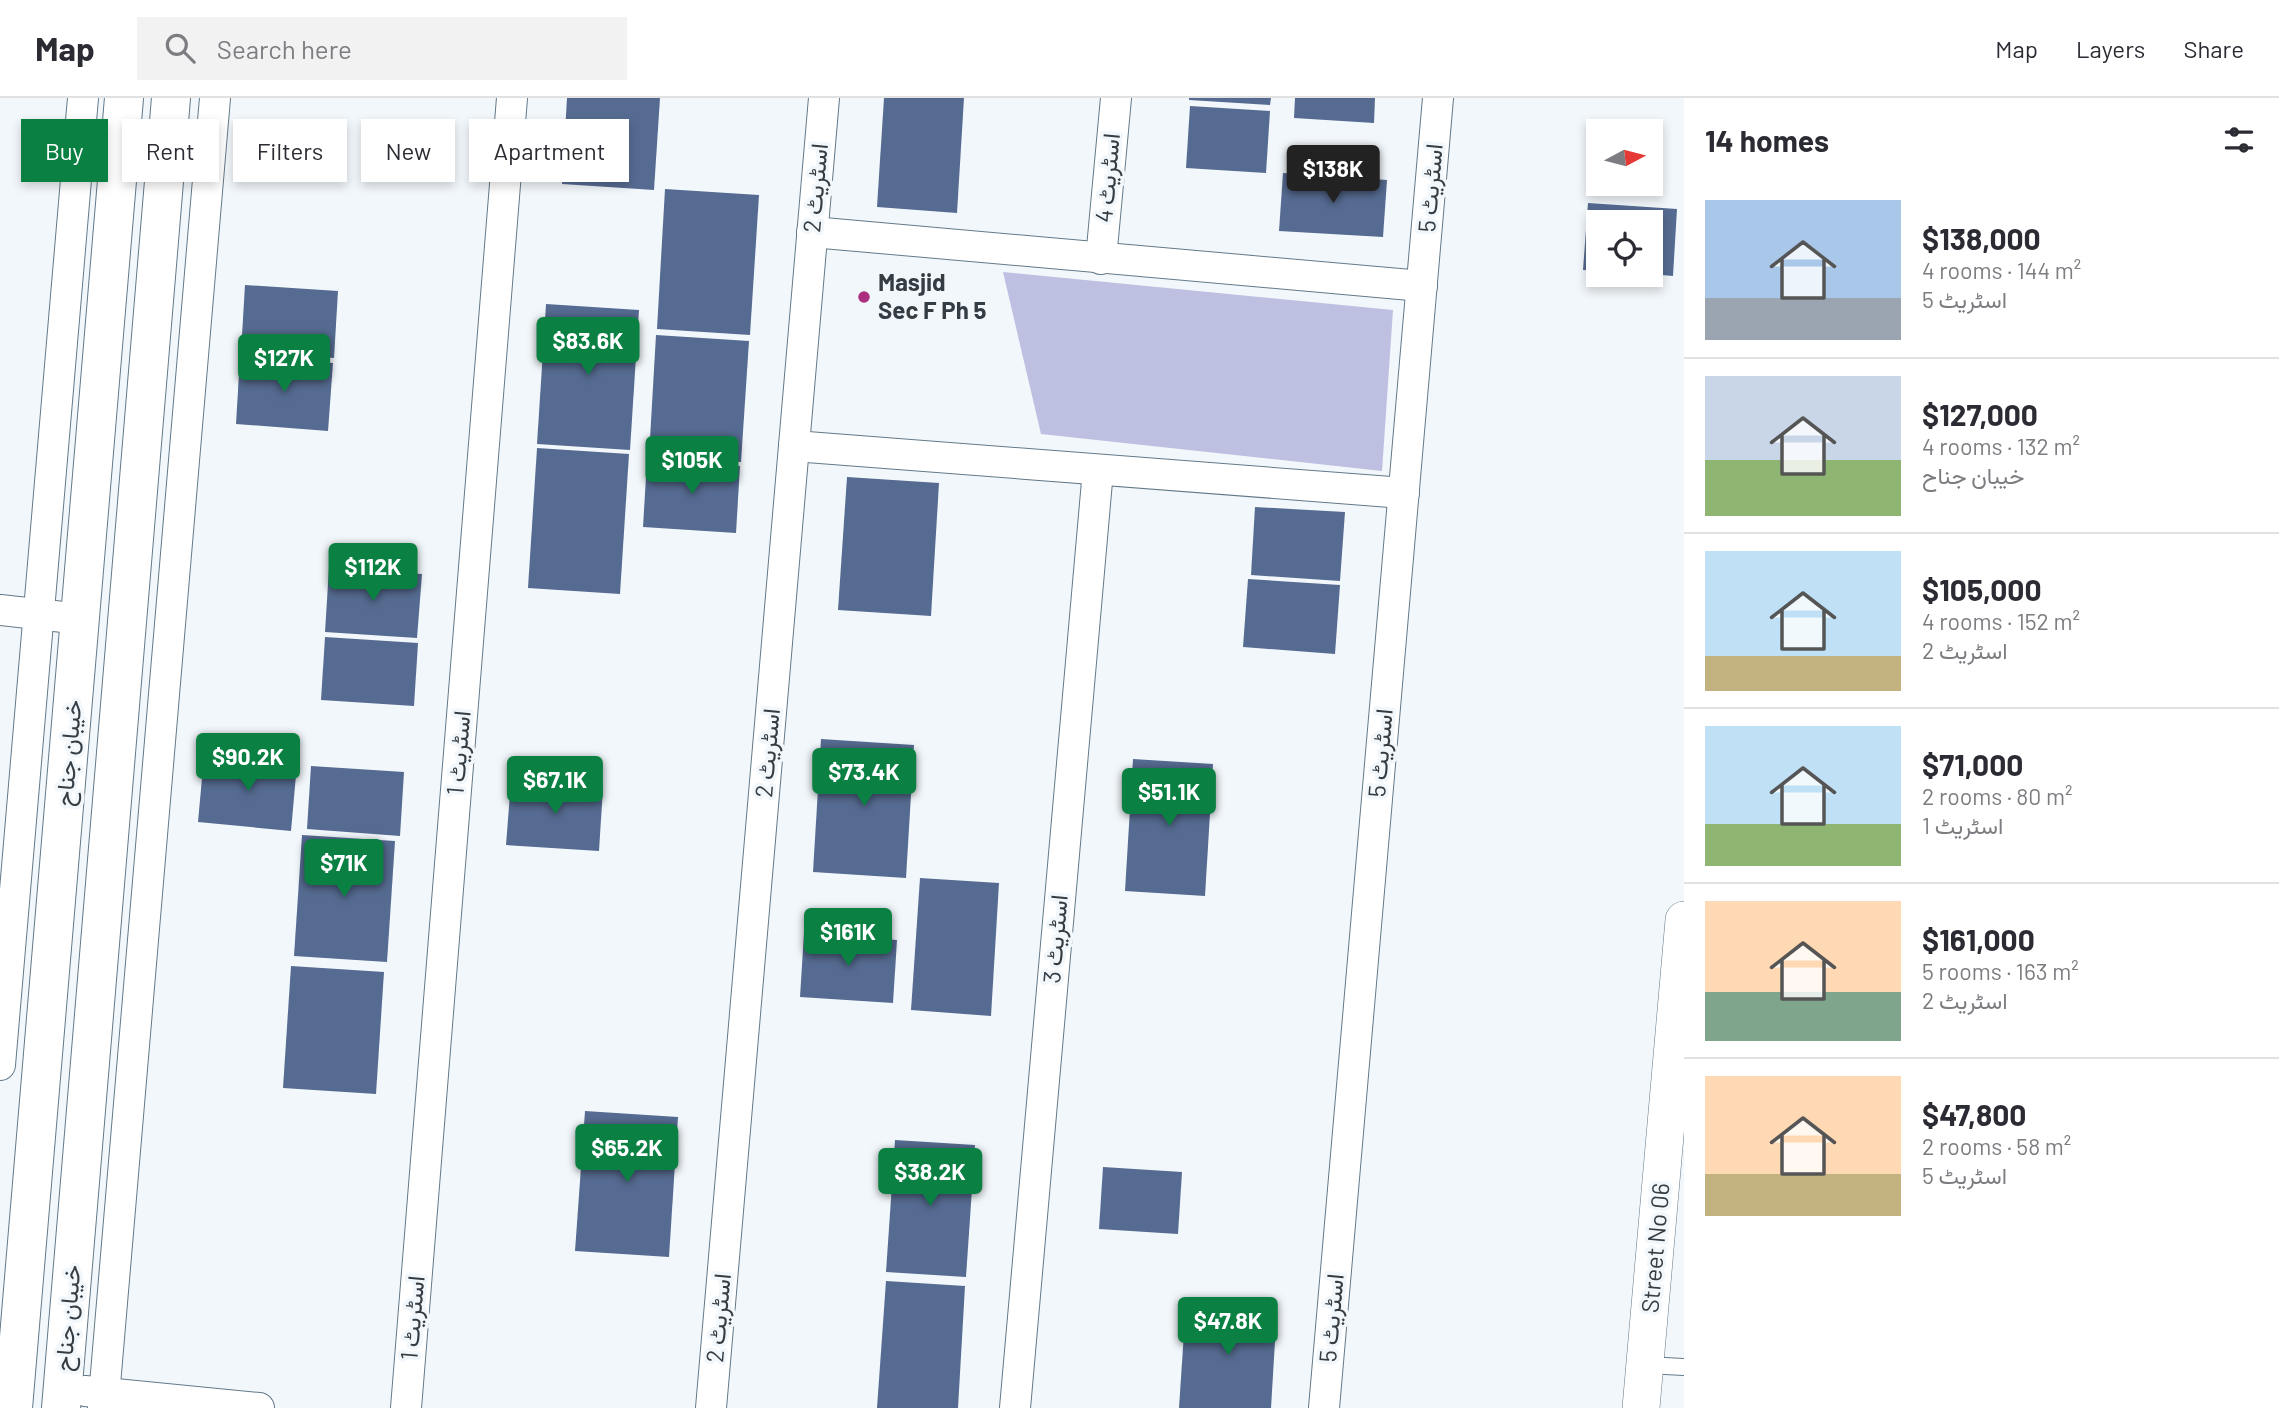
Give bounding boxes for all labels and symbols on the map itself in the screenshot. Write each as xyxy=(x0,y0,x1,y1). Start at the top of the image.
north arrow xyxy=(1586,119,1662,196)
street label: اسٹریٹ 4 xyxy=(1088,132,1127,224)
street label: اسٹریٹ 2 xyxy=(796,142,835,234)
street label: اسٹریٹ 5 xyxy=(1411,142,1450,234)
pin: $138K xyxy=(1284,146,1382,205)
place label: Masjid Sec F Ph 5 xyxy=(878,267,987,324)
marker: Masjid Sec F Ph 5 xyxy=(856,289,872,305)
pin: $83.6K xyxy=(531,317,645,377)
pin: $127K xyxy=(235,334,333,394)
pin: $105K xyxy=(643,436,741,496)
pin: $112K xyxy=(324,544,422,603)
street label: خیبان جناح xyxy=(48,698,90,808)
street label: اسٹریٹ 2 xyxy=(748,707,787,799)
street label: اسٹریٹ 5 xyxy=(1361,707,1400,799)
street label: اسٹریٹ 1 xyxy=(439,709,478,797)
pin: $90.2K xyxy=(191,734,305,793)
pin: $73.4K xyxy=(807,748,921,808)
pin: $67.1K xyxy=(498,756,612,816)
pin: $51.1K xyxy=(1112,768,1226,828)
pin: $71K xyxy=(303,840,385,899)
street label: اسٹریٹ 3 xyxy=(1036,893,1075,985)
pin: $161K xyxy=(799,908,897,968)
pin: $65.2K xyxy=(570,1124,684,1184)
pin: $38.2K xyxy=(873,1148,987,1208)
street label: Street No 06 xyxy=(1634,1182,1675,1314)
street label: خیبان جناح xyxy=(47,1263,89,1373)
street label: اسٹریٹ 2 xyxy=(699,1272,738,1364)
street label: اسٹریٹ 5 xyxy=(1312,1272,1351,1364)
street label: اسٹریٹ 1 xyxy=(393,1274,432,1362)
pin: $47.8K xyxy=(1171,1298,1285,1357)

